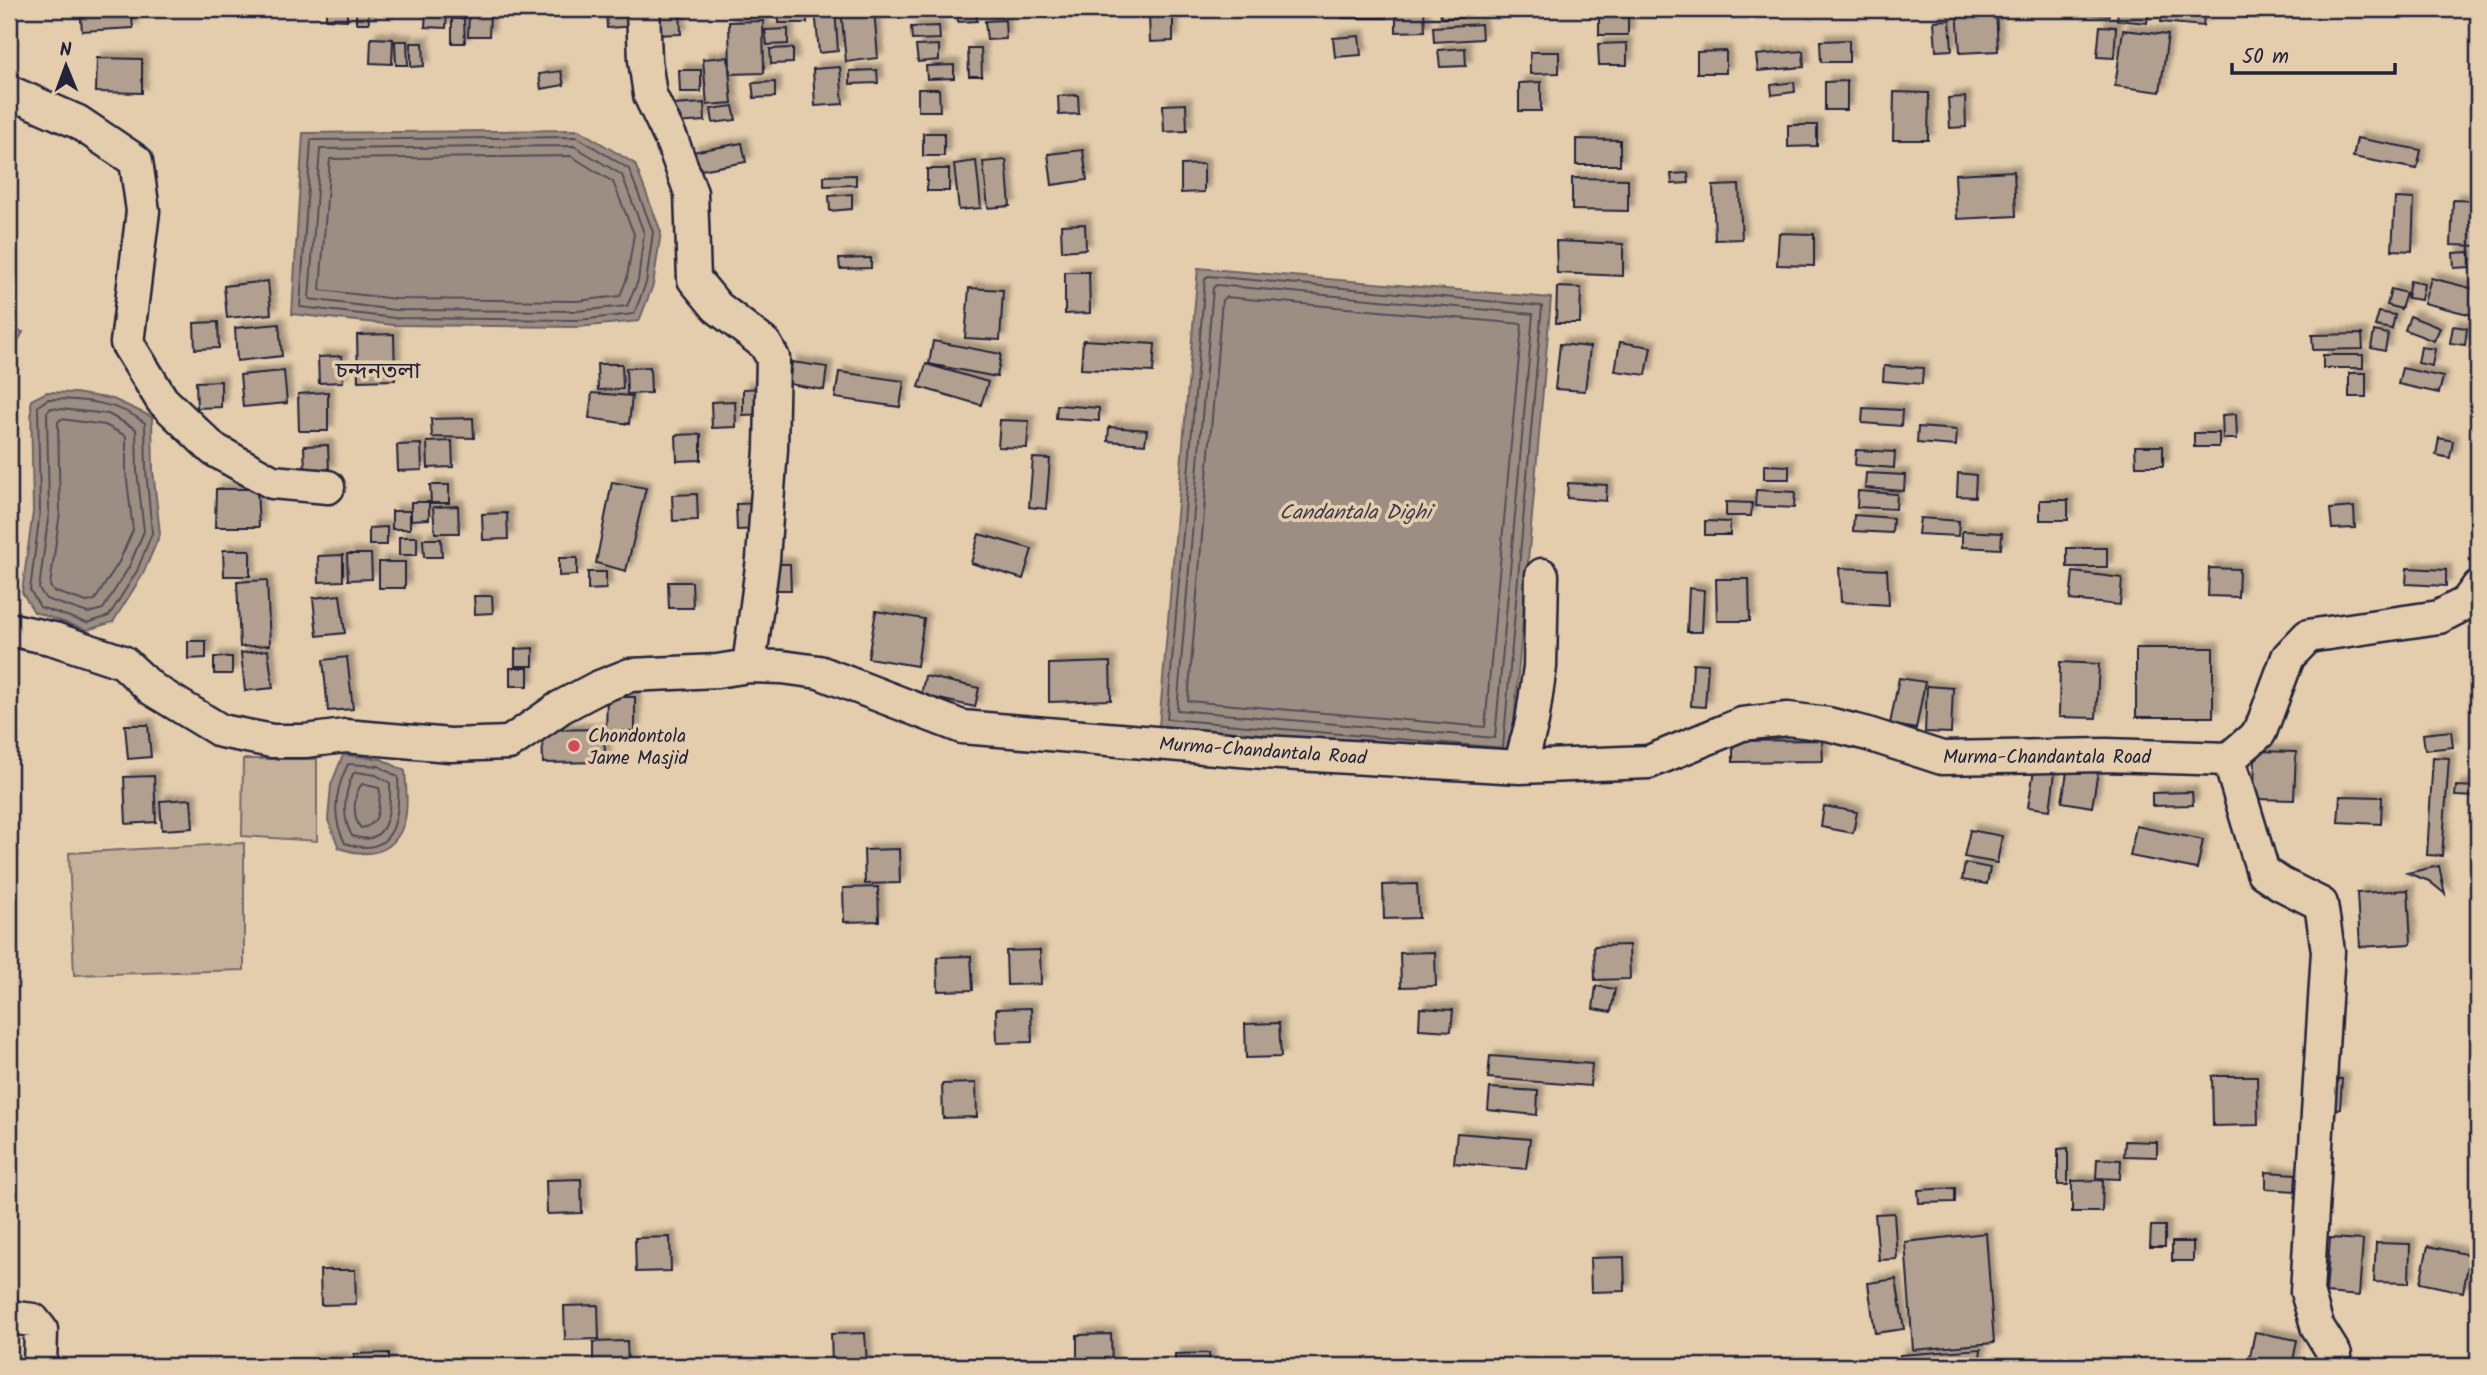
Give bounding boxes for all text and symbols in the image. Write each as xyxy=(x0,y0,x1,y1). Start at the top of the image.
north arrow xyxy=(32,32,102,102)
scale bar xyxy=(2232,32,2394,76)
text: N xyxy=(59,36,72,66)
text: 50 m xyxy=(2242,41,2289,74)
district label: চন্দনতলা xyxy=(334,354,421,390)
water label: Candantala Dighi xyxy=(1279,497,1435,530)
place label: Chondontola Jame Masjid xyxy=(588,722,688,774)
street label: Murma-Chandantala Road xyxy=(1158,730,1368,774)
marker: Chondontola Jame Masjid xyxy=(566,738,582,754)
street label: Murma-Chandantala Road xyxy=(1943,743,2151,773)

